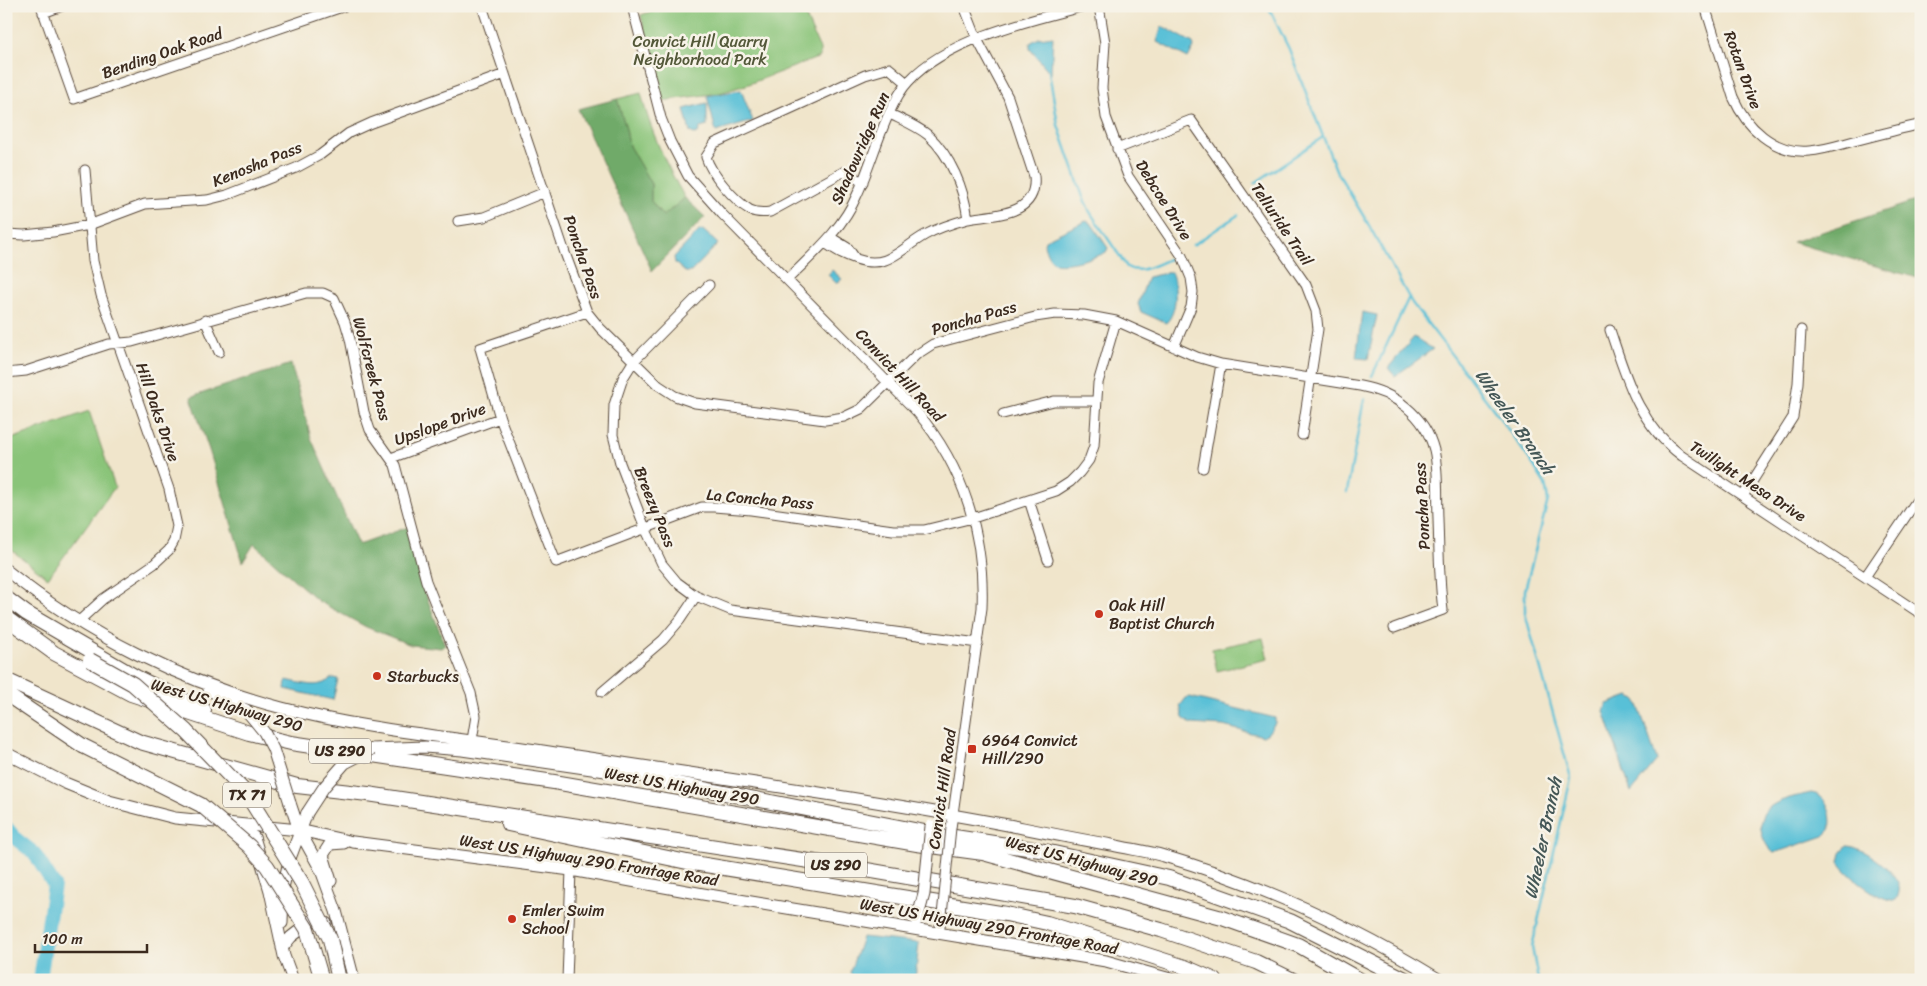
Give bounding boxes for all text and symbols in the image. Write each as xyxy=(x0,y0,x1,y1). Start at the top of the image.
street label: Bending Oak Road xyxy=(98,18,228,87)
park label: Convict Hill Quarry Neighborhood Park xyxy=(632,27,768,74)
street label: Rotan Drive xyxy=(1715,27,1771,113)
street label: Shadowridge Run xyxy=(822,87,898,209)
street label: Kenosha Pass xyxy=(207,133,307,195)
street label: Debcoe Drive xyxy=(1128,154,1200,246)
street label: Telluride Trail xyxy=(1243,176,1321,272)
street label: Poncha Pass xyxy=(555,211,611,304)
street label: Poncha Pass xyxy=(928,292,1021,344)
street label: Wolfcreek Pass xyxy=(344,314,400,425)
street label: Convict Hill Road xyxy=(848,321,953,430)
street label: Hill Oaks Drive xyxy=(127,358,189,466)
water label: Wheeler Branch xyxy=(1466,362,1564,483)
street label: Upslope Drive xyxy=(390,394,490,454)
street label: Twilight Mesa Drive xyxy=(1684,432,1813,530)
street label: Poncha Pass xyxy=(1405,461,1439,550)
street label: Breezy Pass xyxy=(626,462,685,553)
street label: La Concha Pass xyxy=(705,480,815,518)
place label: Oak Hill Baptist Church xyxy=(1109,591,1215,638)
marker: Oak Hill Baptist Church xyxy=(1093,608,1105,620)
place label: Starbucks xyxy=(387,662,459,691)
street label: West US Highway 290 xyxy=(148,669,306,741)
marker: Starbucks xyxy=(371,670,383,682)
street label: Convict Hill Road xyxy=(919,725,965,851)
place label: 6964 Convict Hill/290 xyxy=(982,726,1078,773)
road number: US 290 xyxy=(309,738,371,764)
marker: 6964 Convict Hill/290 xyxy=(966,743,978,755)
street label: West US Highway 290 xyxy=(602,758,762,814)
water label: Wheeler Branch xyxy=(1515,773,1572,902)
road number: TX 71 xyxy=(223,782,271,808)
street label: West US Highway 290 Frontage Road xyxy=(457,825,722,895)
street label: West US Highway 290 xyxy=(1003,827,1161,895)
road number: US 290 xyxy=(805,852,867,878)
street label: West US Highway 290 Frontage Road xyxy=(858,889,1122,963)
place label: Emler Swim School xyxy=(522,896,604,943)
marker: Emler Swim School xyxy=(506,913,518,925)
scale bar xyxy=(35,921,148,953)
text: 100 m xyxy=(42,926,83,952)

